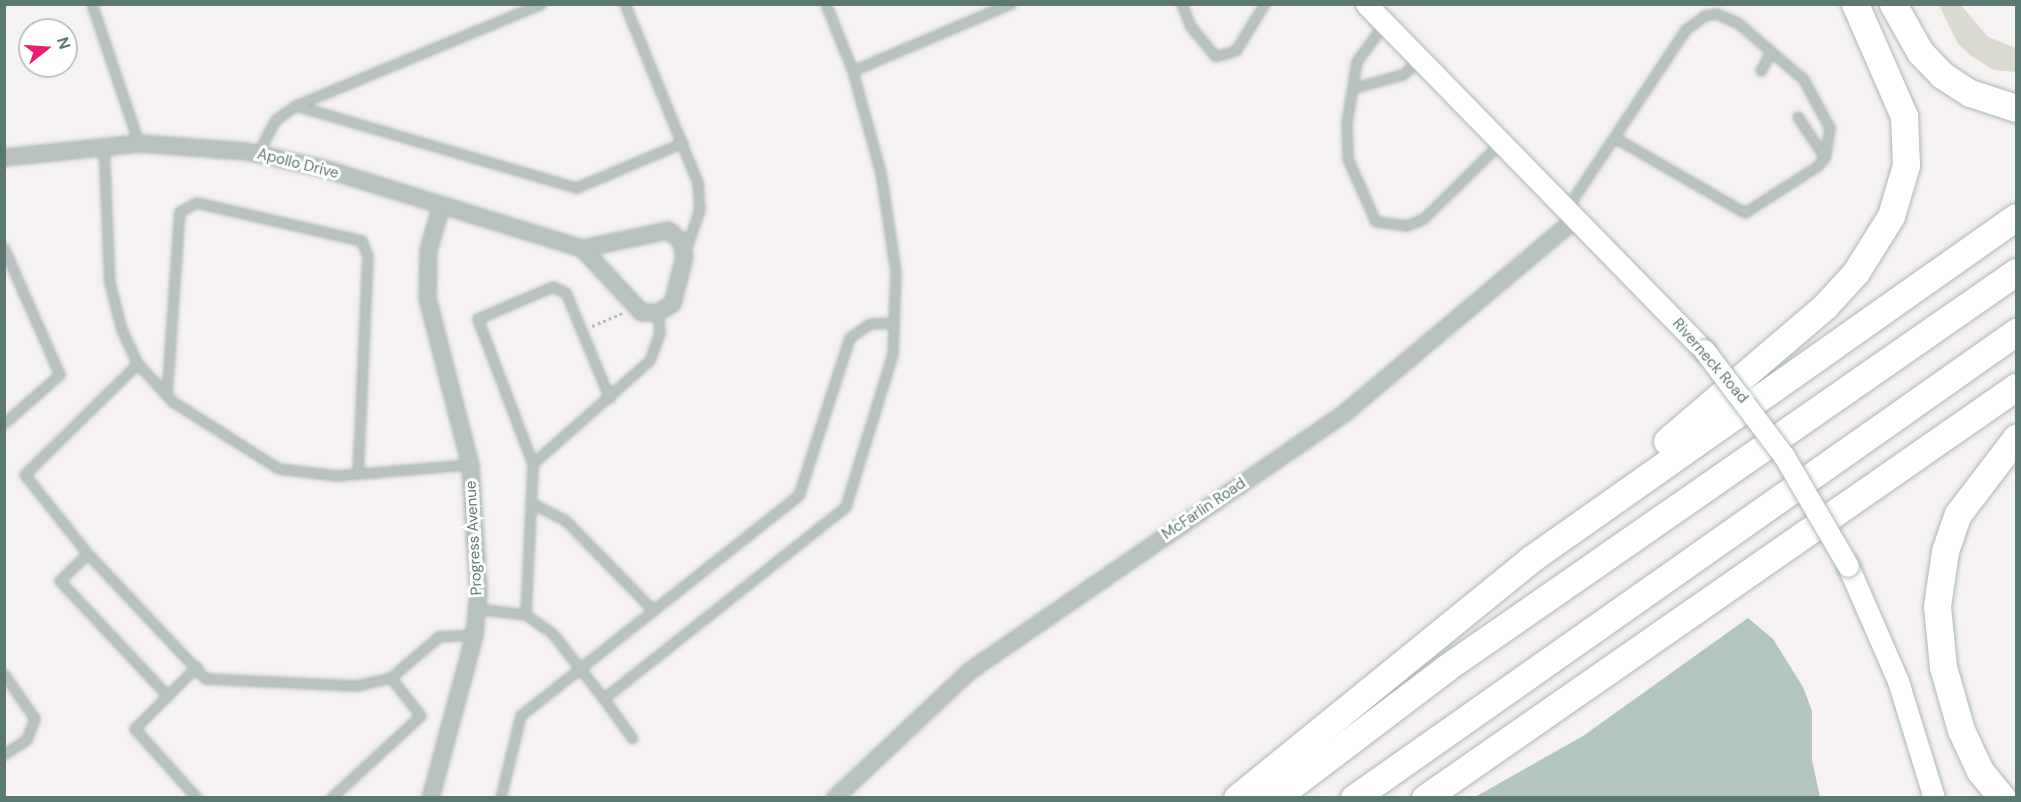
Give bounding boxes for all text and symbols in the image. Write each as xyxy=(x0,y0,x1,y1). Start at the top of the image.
north arrow xyxy=(18,18,78,78)
text: N xyxy=(52,35,76,52)
street label: Apollo Drive xyxy=(255,145,341,183)
street label: Riverneck Road xyxy=(1668,315,1752,407)
street label: McFarlin Road xyxy=(1159,474,1249,544)
street label: Progress Avenue xyxy=(462,480,486,596)

